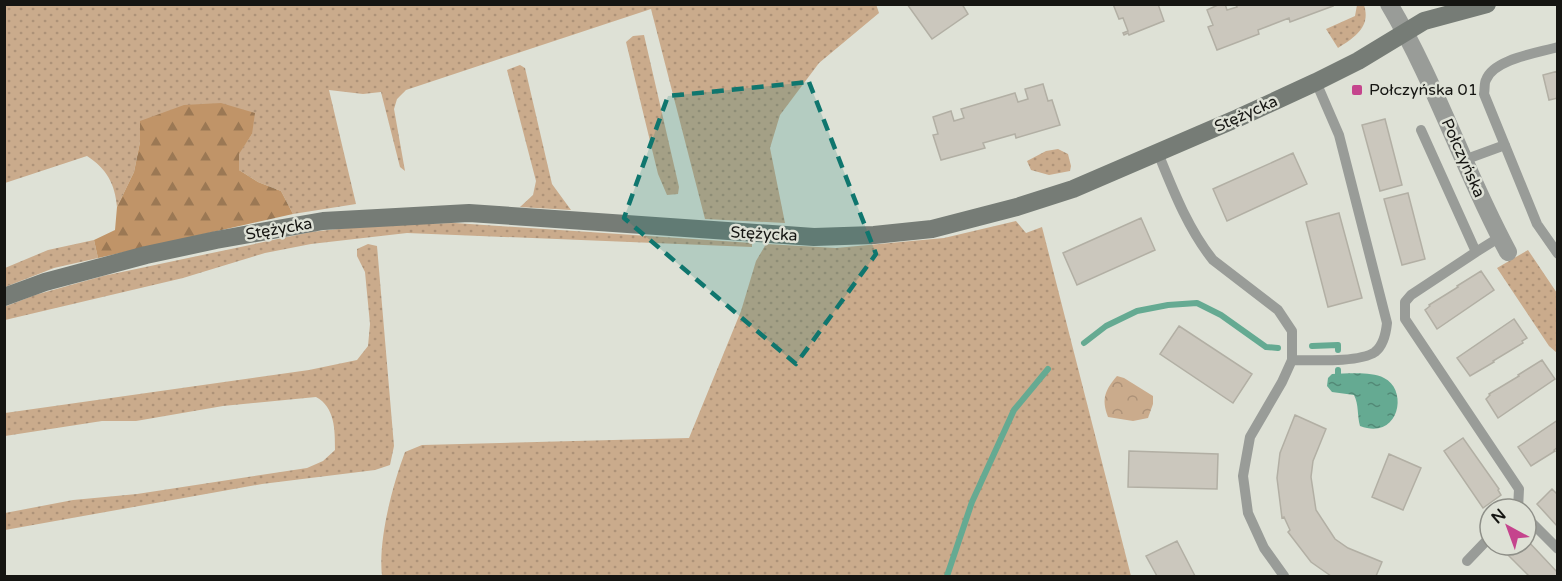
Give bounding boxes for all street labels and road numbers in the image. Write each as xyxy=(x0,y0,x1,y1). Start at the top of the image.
street label: Stężycka xyxy=(1211,91,1281,137)
street label: Połczyńska xyxy=(1437,115,1489,201)
street label: Stężycka xyxy=(244,213,314,245)
street label: Stężycka xyxy=(730,222,798,246)

